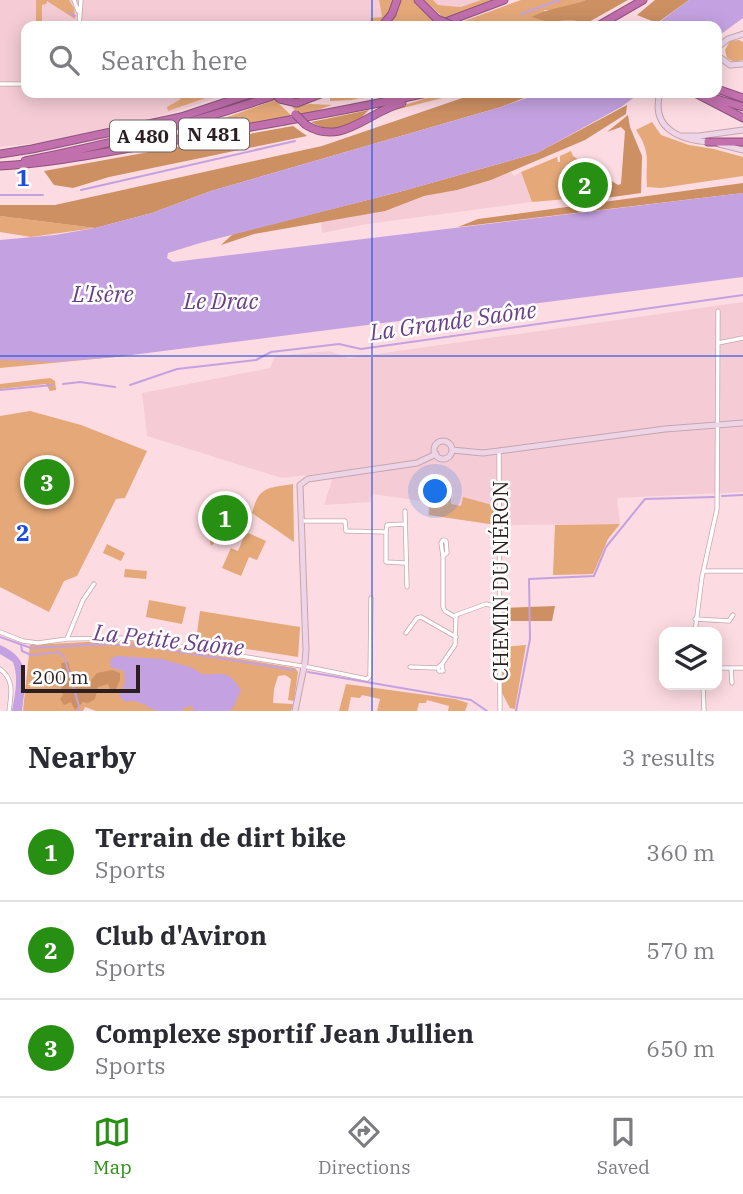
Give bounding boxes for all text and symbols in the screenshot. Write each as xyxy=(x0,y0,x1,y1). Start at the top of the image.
search box xyxy=(21,21,722,98)
icon: search xyxy=(45,41,83,79)
text: Search here xyxy=(101,43,247,77)
road number: N 481 xyxy=(179,118,249,150)
road number: A 480 xyxy=(110,120,176,152)
pin: 2 xyxy=(562,159,608,211)
text: 1 xyxy=(16,162,30,192)
water label: L'Isère xyxy=(71,278,134,308)
water label: Le Drac xyxy=(183,285,258,315)
water label: La Grande Saône xyxy=(367,293,538,347)
pin: 3 xyxy=(24,456,70,508)
your location xyxy=(418,474,452,508)
street label: CHEMIN DU NÉRON xyxy=(486,481,514,681)
pin: 1 xyxy=(202,492,248,544)
text: 2 xyxy=(16,517,30,547)
water label: La Petite Saône xyxy=(91,616,246,662)
map controls xyxy=(659,627,722,690)
button: layers xyxy=(659,627,722,690)
scale bar xyxy=(21,662,140,694)
text: 200 m xyxy=(32,665,89,689)
text: Nearby xyxy=(28,737,136,776)
text: 3 results xyxy=(622,742,715,772)
text: Terrain de dirt bike xyxy=(95,820,346,854)
text: 1 xyxy=(44,837,58,867)
text: 360 m xyxy=(646,837,715,867)
text: Sports xyxy=(95,854,165,884)
text: Club d'Aviron xyxy=(95,918,267,952)
text: 2 xyxy=(44,935,58,965)
text: 570 m xyxy=(646,935,715,965)
text: Sports xyxy=(95,952,165,982)
text: Complexe sportif Jean Jullien xyxy=(95,1016,474,1050)
text: 3 xyxy=(44,1033,58,1063)
text: 650 m xyxy=(646,1033,715,1063)
text: Sports xyxy=(95,1050,165,1080)
tab: Map xyxy=(93,1113,132,1179)
tab: Directions xyxy=(318,1113,411,1179)
tab: Saved xyxy=(597,1113,650,1179)

